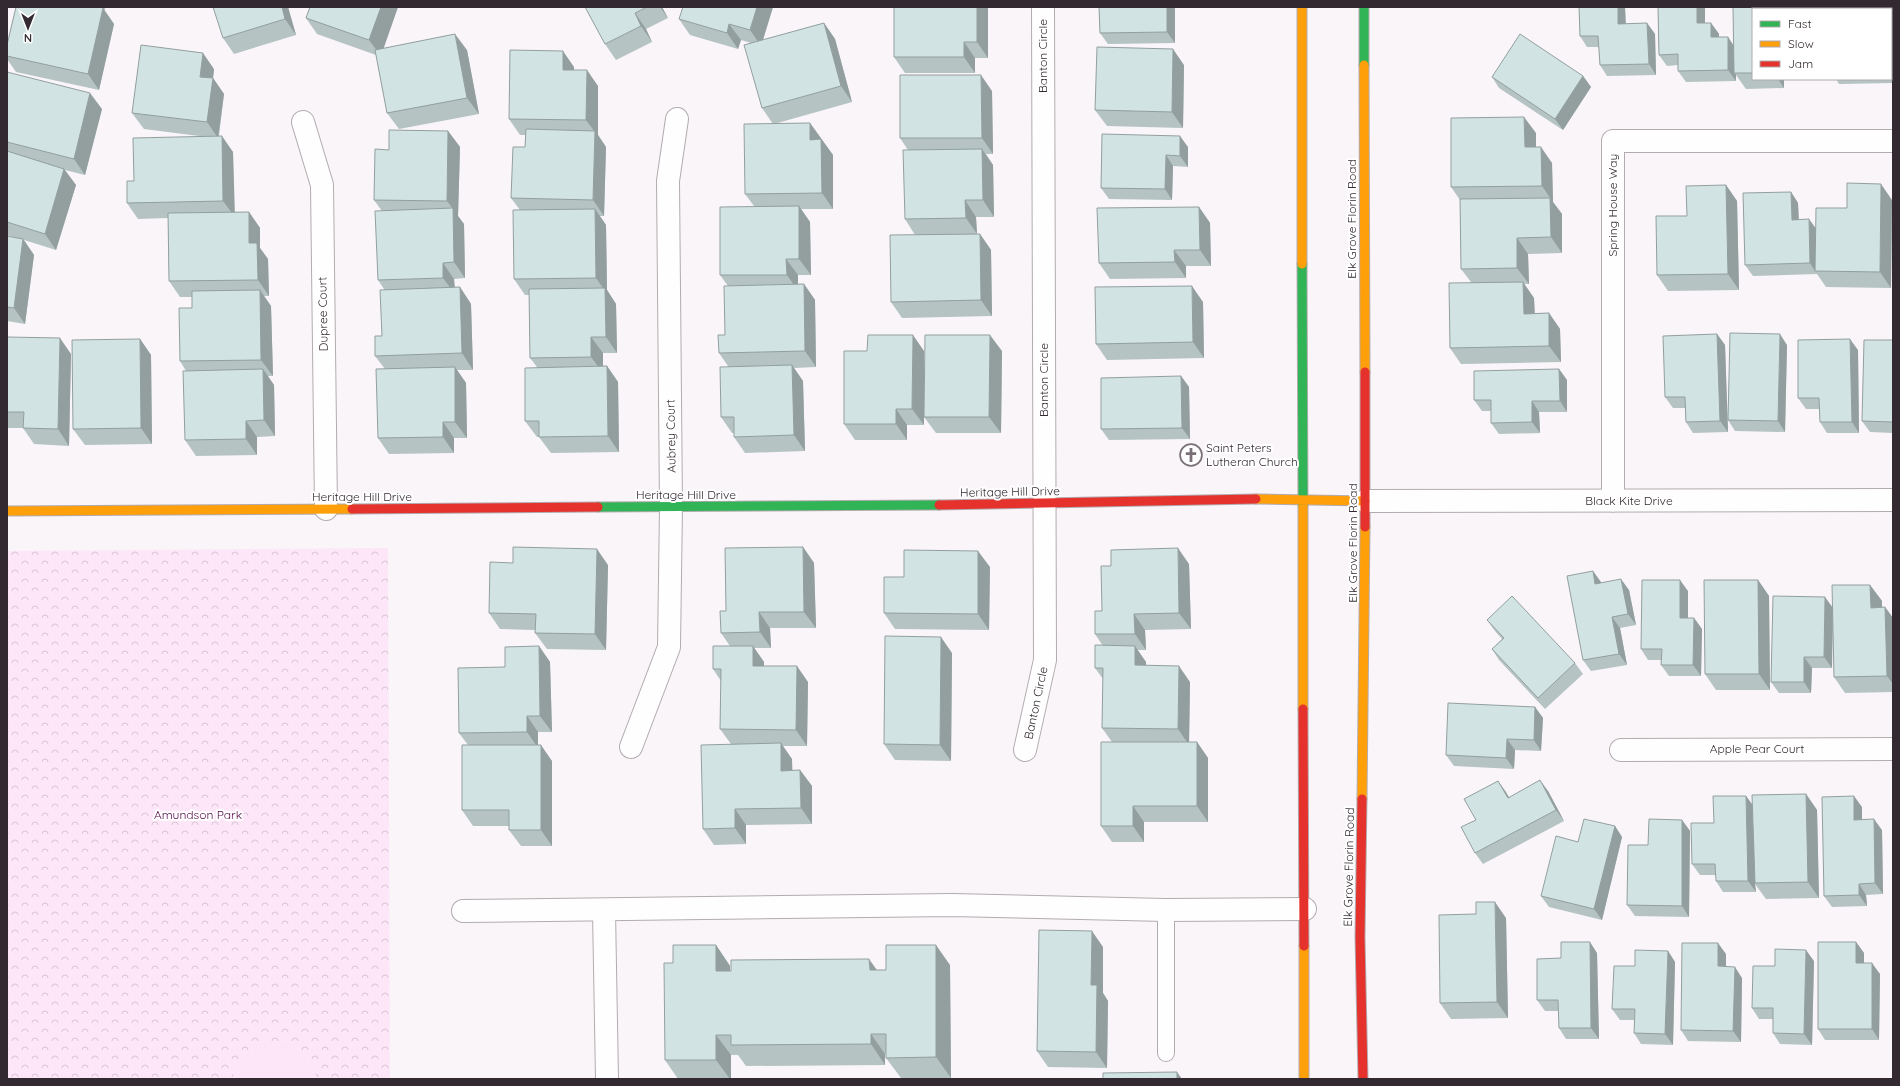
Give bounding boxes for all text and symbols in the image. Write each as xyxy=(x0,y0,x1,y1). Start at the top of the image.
north arrow xyxy=(8,8,48,48)
legend xyxy=(1752,8,1892,80)
text: Fast xyxy=(1788,16,1812,31)
street label: Banton Circle xyxy=(1035,19,1050,93)
text: N xyxy=(24,31,32,45)
text: Slow xyxy=(1788,36,1814,51)
text: Jam xyxy=(1788,56,1813,71)
street label: Spring House Way xyxy=(1605,154,1620,256)
street label: Elk Grove Florin Road xyxy=(1344,159,1359,279)
street label: Dupree Court xyxy=(314,277,331,351)
street label: Banton Circle xyxy=(1036,343,1051,417)
street label: Aubrey Court xyxy=(662,399,679,473)
place label: Saint Peters Lutheran Church xyxy=(1206,440,1298,469)
church icon: Saint Peters Lutheran Church xyxy=(1178,442,1204,468)
street label: Heritage Hill Drive xyxy=(960,483,1060,500)
street label: Elk Grove Florin Road xyxy=(1345,483,1360,603)
street label: Heritage Hill Drive xyxy=(636,487,736,502)
street label: Heritage Hill Drive xyxy=(312,489,412,504)
street label: Black Kite Drive xyxy=(1585,493,1673,508)
street label: Banton Circle xyxy=(1020,665,1051,741)
street label: Apple Pear Court xyxy=(1710,741,1804,756)
park label: Amundson Park xyxy=(154,807,242,822)
street label: Elk Grove Florin Road xyxy=(1340,807,1357,927)

